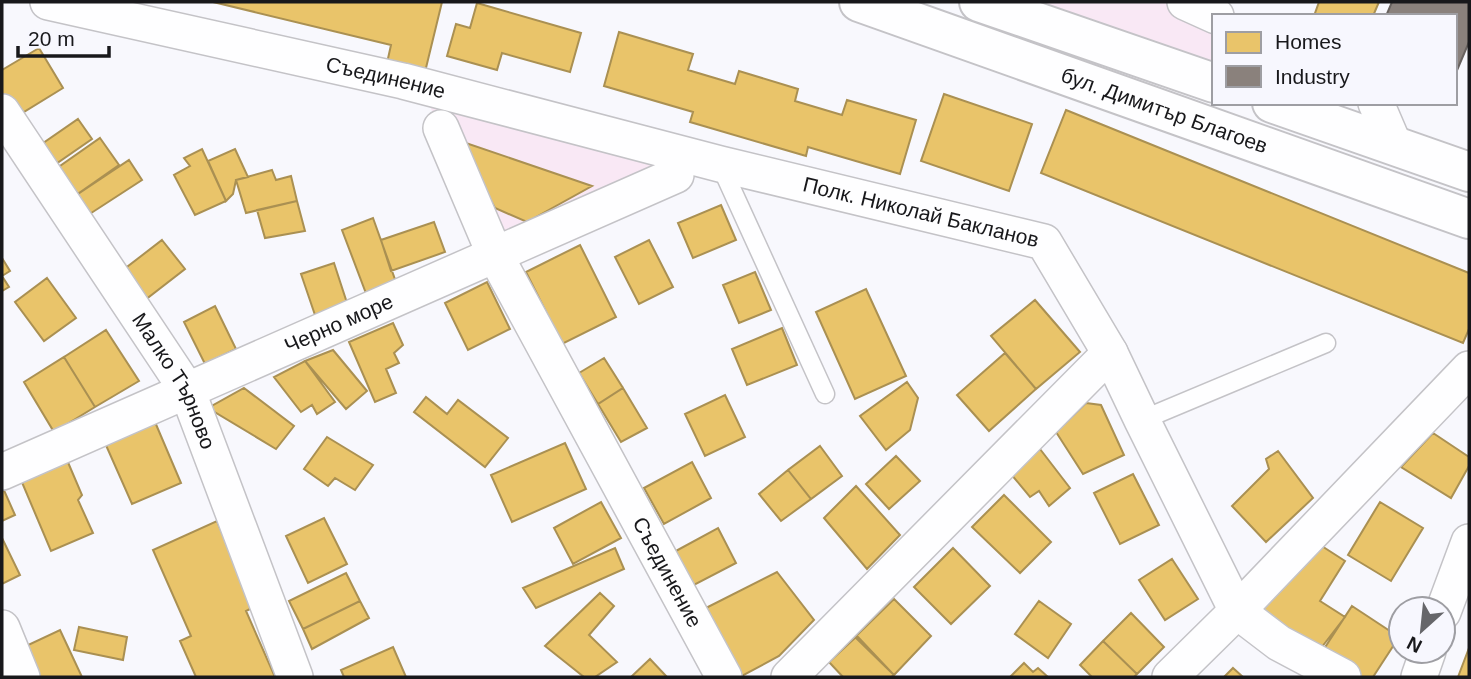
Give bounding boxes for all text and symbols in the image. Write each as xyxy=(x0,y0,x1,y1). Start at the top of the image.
scale bar xyxy=(18,14,108,58)
legend xyxy=(1212,14,1457,105)
text: 20 m xyxy=(28,27,75,50)
text: Homes xyxy=(1275,30,1342,53)
street label: Съединение xyxy=(324,52,448,103)
street label: бул. Димитър Благоев xyxy=(1058,63,1271,157)
text: Industry xyxy=(1275,65,1350,88)
street label: Полк. Николай Бакланов xyxy=(801,172,1041,251)
street label: Черно море xyxy=(281,289,396,357)
street label: Малко Търново xyxy=(128,308,220,452)
street label: Съединение xyxy=(628,513,707,631)
north arrow xyxy=(1387,595,1457,665)
text: N xyxy=(1404,632,1425,657)

